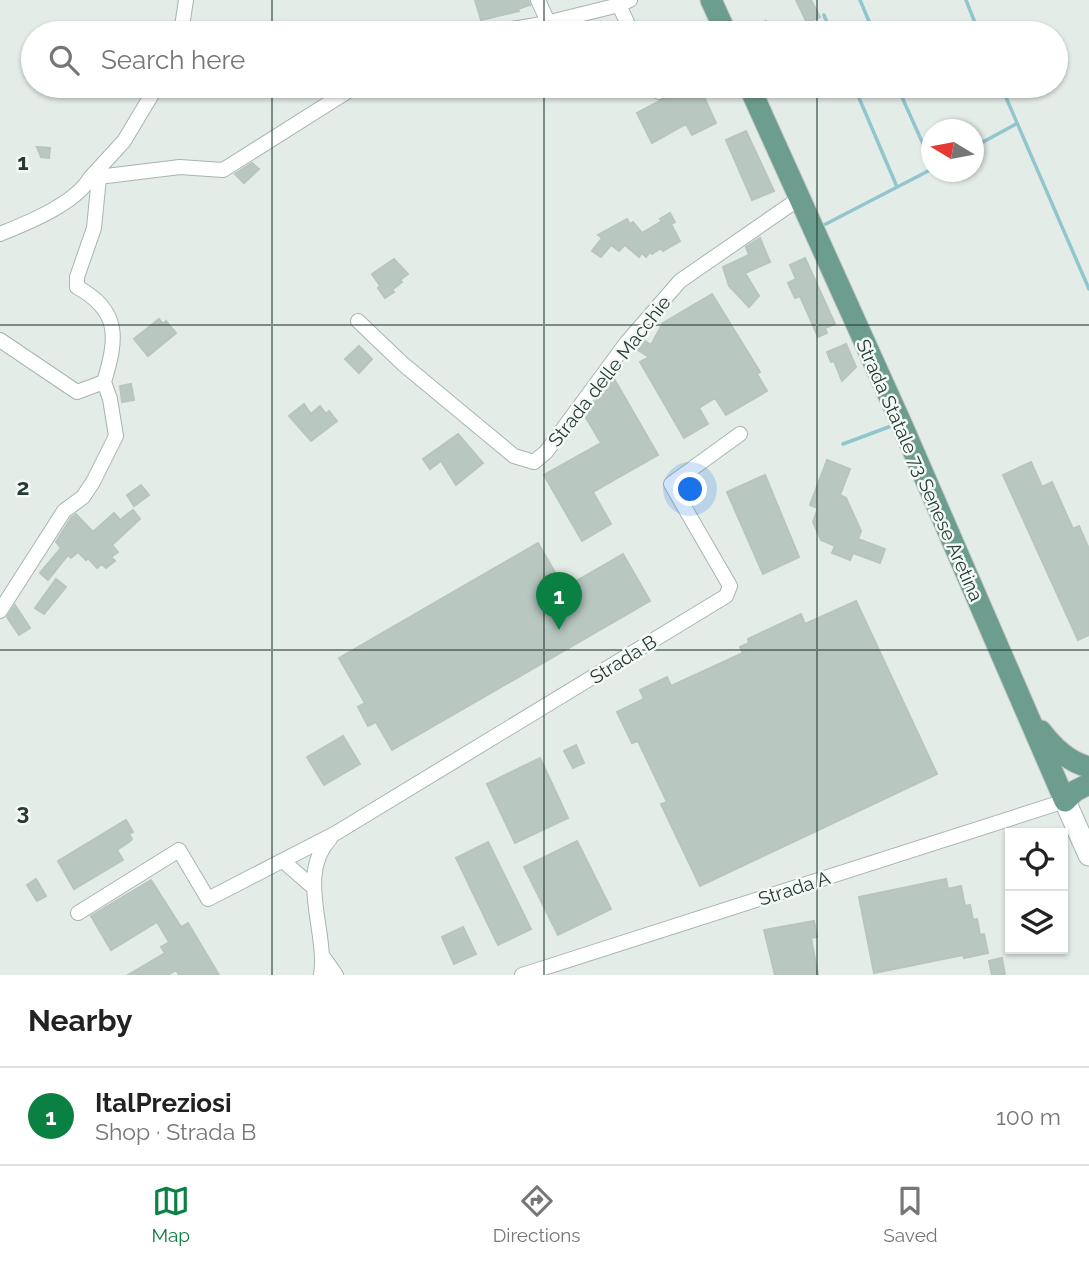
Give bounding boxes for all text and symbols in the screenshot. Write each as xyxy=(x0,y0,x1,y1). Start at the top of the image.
search box xyxy=(21,21,1068,98)
icon: search xyxy=(45,41,83,79)
text: Search here xyxy=(101,45,245,75)
north arrow xyxy=(921,119,984,182)
text: 1 xyxy=(17,148,29,175)
street label: Strada delle Macchie xyxy=(543,291,675,451)
street label: Strada Statale 73 Senese Aretina xyxy=(852,336,988,604)
your location xyxy=(673,472,707,506)
text: 2 xyxy=(17,473,29,500)
pin: 1 xyxy=(536,572,582,630)
street label: Strada B xyxy=(586,630,660,688)
text: 3 xyxy=(17,798,29,825)
map controls xyxy=(1005,828,1068,954)
button: locate xyxy=(1005,828,1068,891)
street label: Strada A xyxy=(755,866,833,910)
button: layers xyxy=(1005,891,1068,954)
text: Nearby xyxy=(28,1003,132,1038)
text: ItalPreziosi xyxy=(95,1088,232,1118)
text: 1 xyxy=(45,1103,57,1130)
text: 100 m xyxy=(996,1103,1061,1130)
text: Shop · Strada B xyxy=(95,1118,256,1145)
tab: Map xyxy=(151,1182,190,1246)
tab: Directions xyxy=(493,1182,581,1246)
tab: Saved xyxy=(883,1182,938,1246)

